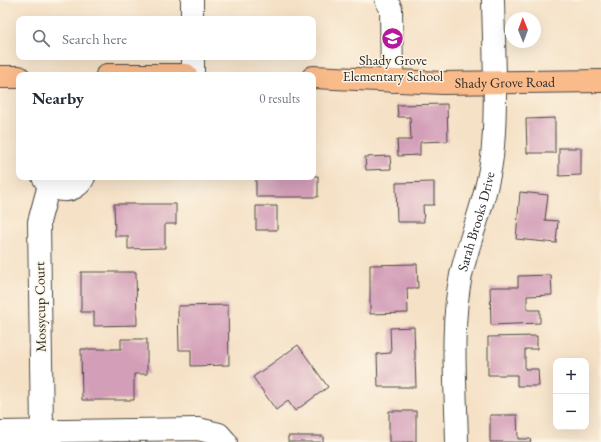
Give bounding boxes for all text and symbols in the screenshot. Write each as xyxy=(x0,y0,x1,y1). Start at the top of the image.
north arrow xyxy=(505,12,541,48)
search box xyxy=(16,16,316,60)
school or university icon: Shady Grove Elementary School xyxy=(380,25,406,51)
icon: search xyxy=(30,27,52,49)
text: Search here xyxy=(62,29,127,48)
place label: Shady Grove Elementary School xyxy=(343,51,444,85)
street label: Shady Grove Road xyxy=(455,73,556,92)
text: Nearby xyxy=(32,87,84,109)
text: 0 results xyxy=(259,90,300,107)
street label: Sarah Brooks Drive xyxy=(453,170,499,273)
street label: Mossycup Court xyxy=(30,261,50,352)
map controls xyxy=(553,358,589,430)
button: + xyxy=(553,358,589,394)
button: − xyxy=(553,394,589,430)

